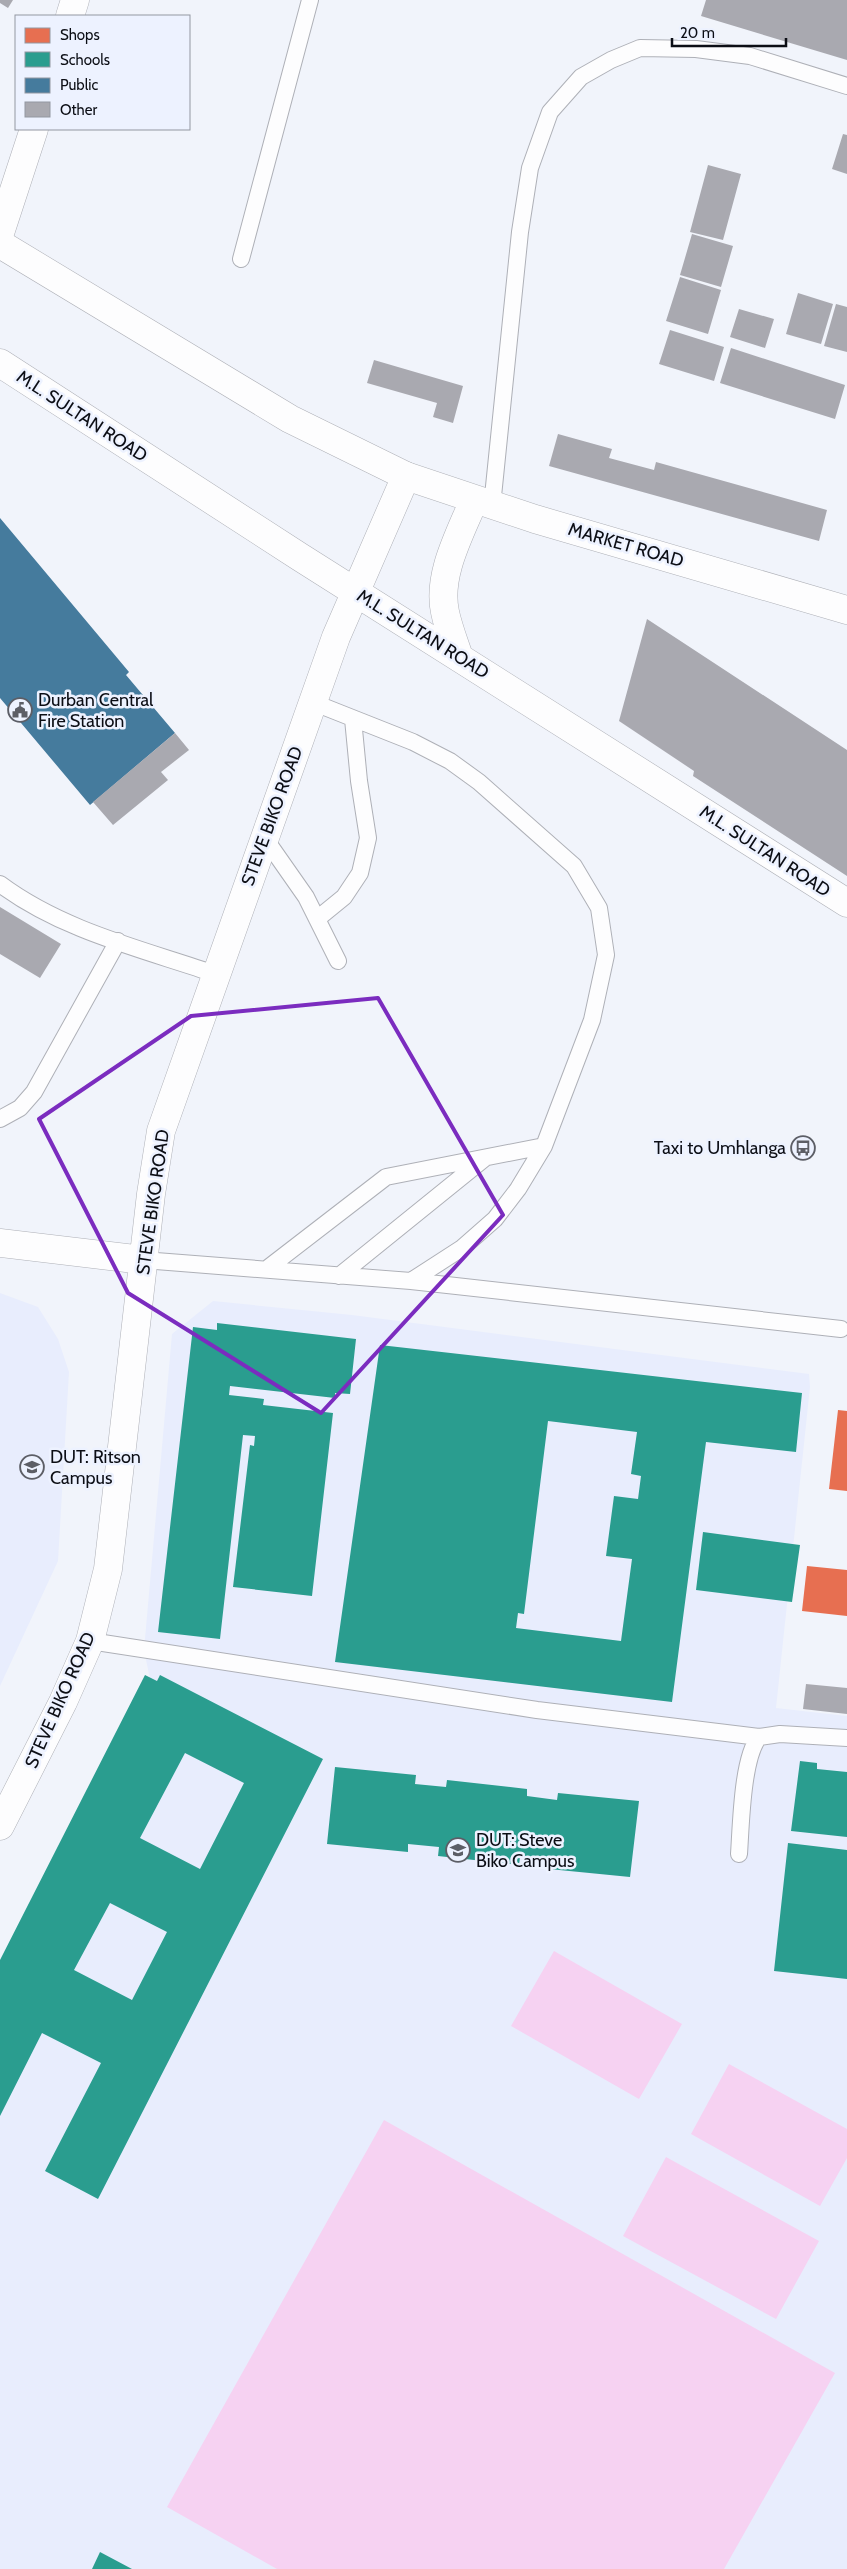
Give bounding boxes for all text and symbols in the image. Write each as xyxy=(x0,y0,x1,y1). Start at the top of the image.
legend xyxy=(15,15,190,130)
scale bar xyxy=(672,15,786,47)
text: 20 m xyxy=(680,24,715,42)
text: Shops xyxy=(60,26,100,44)
text: Schools xyxy=(60,51,110,69)
text: Public xyxy=(60,76,98,94)
text: Other xyxy=(60,101,97,119)
street label: M.L. SULTAN ROAD xyxy=(12,365,152,467)
street label: MARKET ROAD xyxy=(566,518,686,572)
street label: M.L. SULTAN ROAD xyxy=(353,584,493,684)
place label: Durban Central Fire Station xyxy=(38,689,154,732)
public building icon: Durban Central Fire Station xyxy=(7,697,33,723)
street label: STEVE BIKO ROAD xyxy=(237,743,307,889)
street label: M.L. SULTAN ROAD xyxy=(695,800,835,902)
street label: STEVE BIKO ROAD xyxy=(132,1128,174,1276)
bus stop icon: Taxi to Umhlanga xyxy=(790,1135,816,1161)
place label: Taxi to Umhlanga xyxy=(654,1137,786,1159)
place label: DUT: Ritson Campus xyxy=(50,1446,141,1489)
school or university icon: DUT: Ritson Campus xyxy=(19,1454,45,1480)
street label: STEVE BIKO ROAD xyxy=(20,1629,100,1771)
place label: DUT: Steve Biko Campus xyxy=(476,1829,575,1872)
school or university icon: DUT: Steve Biko Campus xyxy=(445,1837,471,1863)

